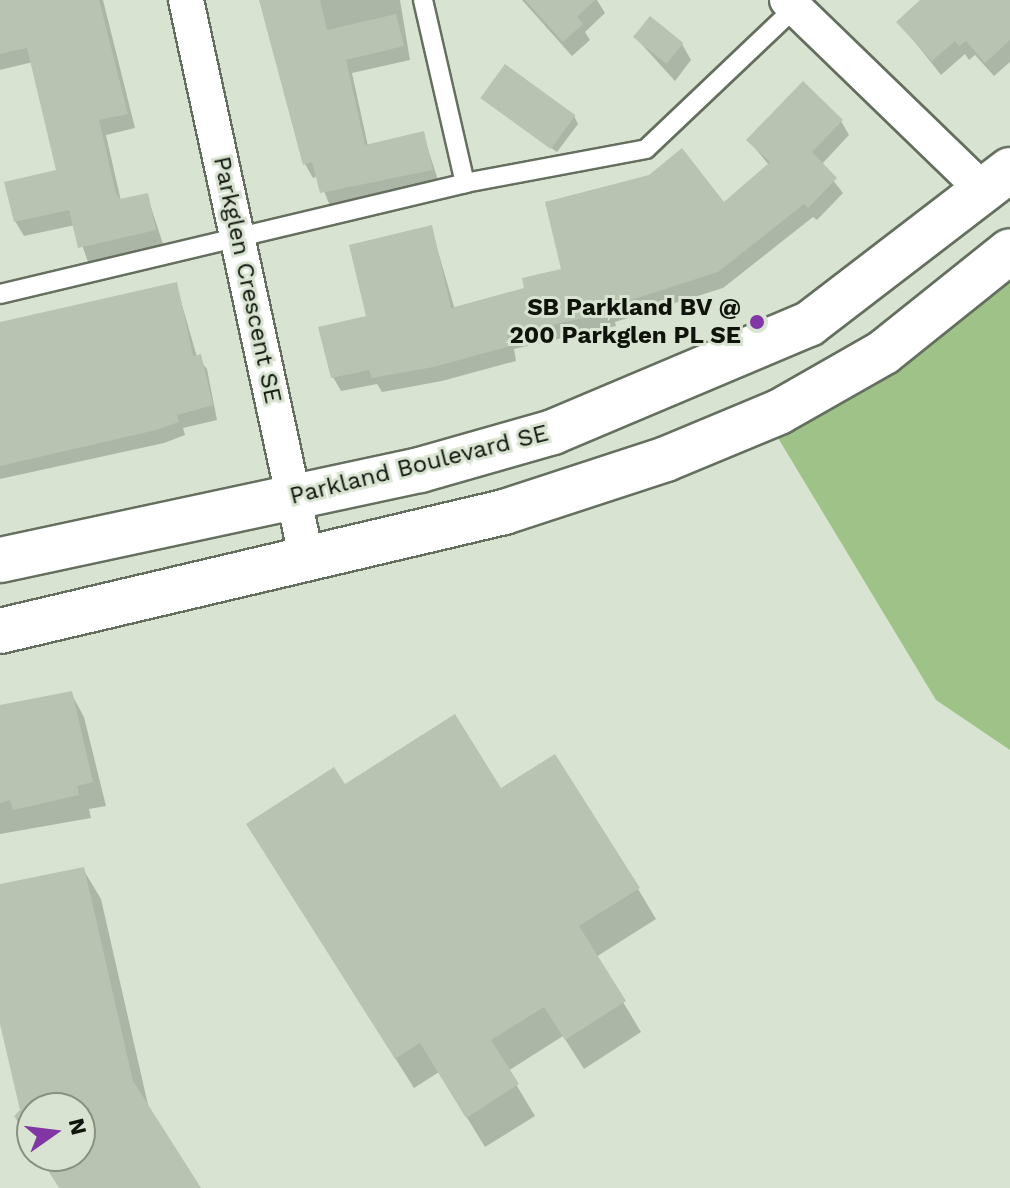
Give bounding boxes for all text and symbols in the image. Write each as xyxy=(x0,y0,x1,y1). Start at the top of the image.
street label: Parkglen Crescent SE xyxy=(207,154,287,406)
place label: SB Parkland BV @ 200 Parkglen PL SE xyxy=(509,294,741,350)
marker: SB Parkland BV @ 200 Parkglen PL SE xyxy=(748,313,766,331)
street label: Parkland Boulevard SE xyxy=(287,419,551,511)
north arrow xyxy=(16,1092,96,1172)
text: N xyxy=(64,1116,92,1137)

